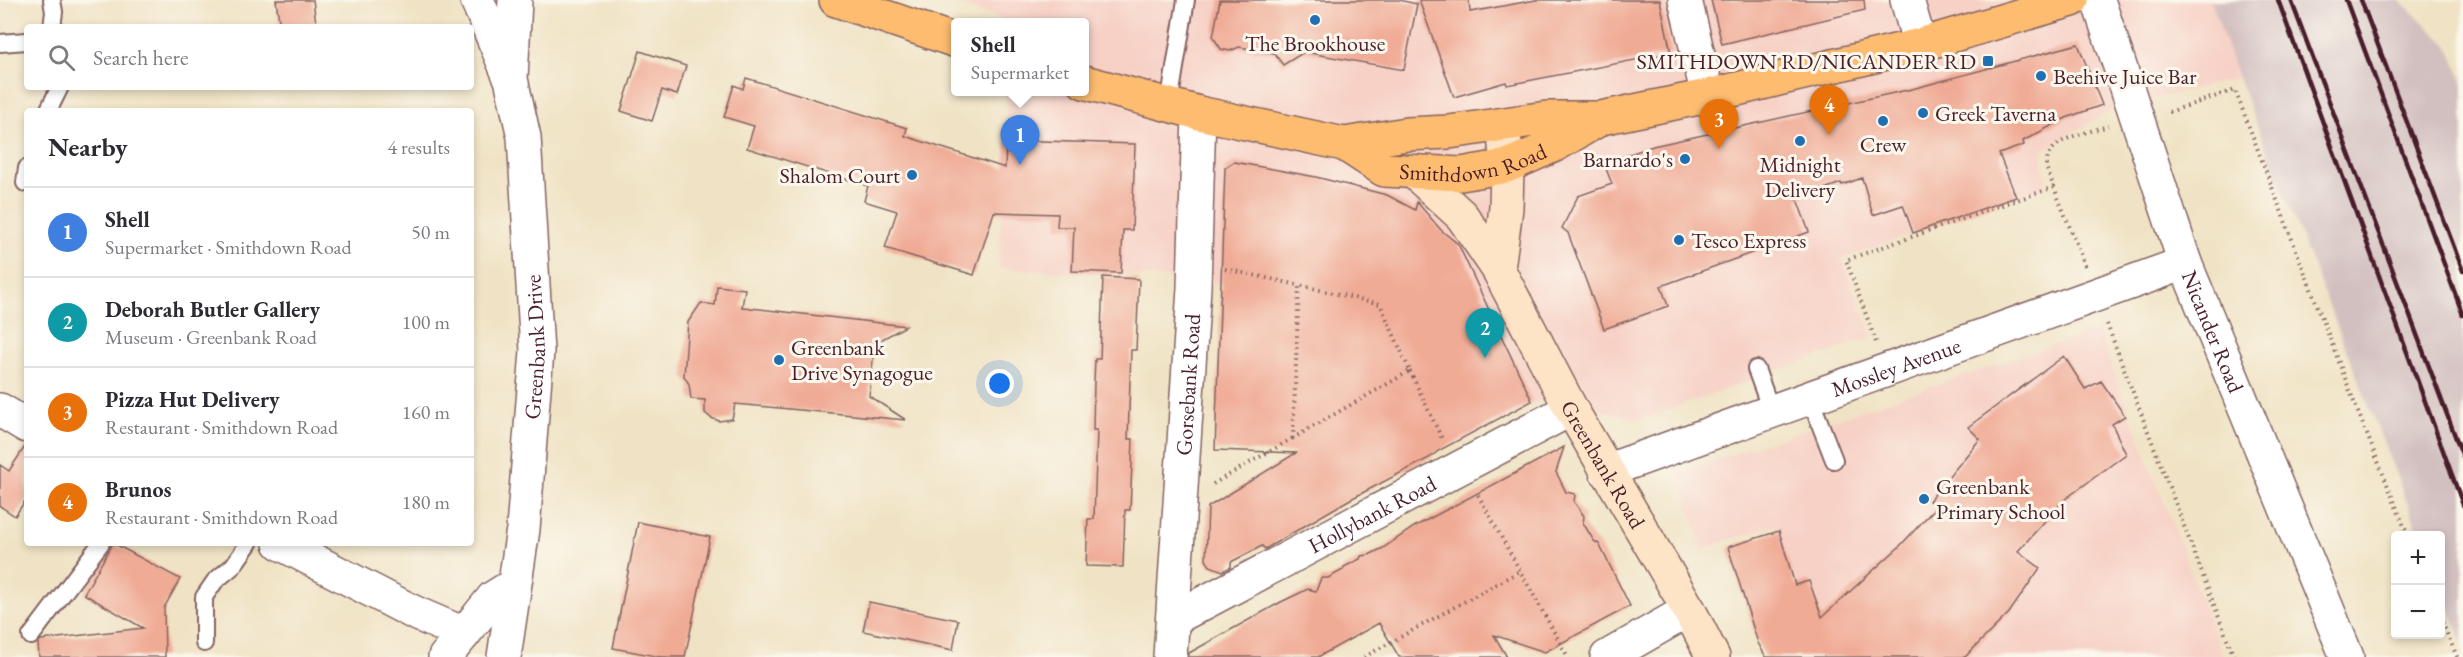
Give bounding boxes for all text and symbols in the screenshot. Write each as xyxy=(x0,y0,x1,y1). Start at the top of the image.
marker: The Brookhouse xyxy=(1308,13,1322,27)
popup xyxy=(951,18,1089,96)
search box xyxy=(24,24,474,90)
place label: The Brookhouse xyxy=(1245,29,1386,58)
text: Shell xyxy=(971,30,1016,59)
icon: search xyxy=(45,41,78,74)
text: Search here xyxy=(93,43,188,72)
place label: SMITHDOWN RD/NICANDER RD xyxy=(1637,47,1976,76)
marker: SMITHDOWN RD/NICANDER RD xyxy=(1981,54,1995,68)
text: Supermarket xyxy=(971,59,1069,85)
place label: Beehive Juice Bar xyxy=(2053,62,2197,91)
marker: Beehive Juice Bar xyxy=(2034,69,2048,83)
pin: 4 xyxy=(1810,86,1848,135)
place label: Greek Taverna xyxy=(1935,99,2056,128)
pin: 3 xyxy=(1700,100,1738,149)
marker: Greek Taverna xyxy=(1916,106,1930,120)
marker: Crew xyxy=(1876,114,1890,128)
pin: 1 xyxy=(1000,116,1040,165)
text: Nearby xyxy=(48,130,128,164)
place label: Crew xyxy=(1860,130,1907,159)
text: 4 results xyxy=(387,134,450,160)
marker: Midnight Delivery xyxy=(1793,134,1807,148)
street label: Smithdown Road xyxy=(1399,136,1552,189)
place label: Barnardo's xyxy=(1583,145,1673,174)
place label: Midnight Delivery xyxy=(1759,150,1841,204)
marker: Barnardo's xyxy=(1678,152,1692,166)
place label: Shalom Court xyxy=(780,161,900,190)
marker: Shalom Court xyxy=(905,168,919,182)
text: Shell xyxy=(105,205,150,234)
text: 1 xyxy=(62,219,73,245)
text: 50 m xyxy=(411,219,450,245)
place label: Tesco Express xyxy=(1691,226,1806,255)
marker: Tesco Express xyxy=(1672,233,1686,247)
text: Supermarket · Smithdown Road xyxy=(105,234,352,260)
street label: Nicander Road xyxy=(2175,266,2251,398)
street label: Greenbank Drive xyxy=(517,273,552,420)
text: Deborah Butler Gallery xyxy=(105,295,320,324)
pin: 2 xyxy=(1466,308,1504,358)
text: 2 xyxy=(62,309,73,335)
text: 100 m xyxy=(402,309,450,335)
street label: Gorsebank Road xyxy=(1169,312,1207,456)
text: Museum · Greenbank Road xyxy=(105,324,317,350)
street label: Mossley Avenue xyxy=(1827,330,1965,403)
place label: Greenbank Drive Synagogue xyxy=(791,333,933,387)
marker: Greenbank Drive Synagogue xyxy=(772,353,786,367)
your location xyxy=(985,369,1014,398)
text: Pizza Hut Delivery xyxy=(105,385,280,414)
street label: Greenbank Road xyxy=(1554,395,1653,534)
text: 3 xyxy=(62,399,73,425)
text: 160 m xyxy=(402,399,450,425)
text: Restaurant · Smithdown Road xyxy=(105,414,338,440)
street label: Hollybank Road xyxy=(1303,468,1442,560)
place label: Greenbank Primary School xyxy=(1936,472,2065,526)
text: Brunos xyxy=(105,475,171,504)
text: 4 xyxy=(62,489,73,515)
text: 180 m xyxy=(402,489,450,515)
marker: Greenbank Primary School xyxy=(1917,492,1931,506)
text: Restaurant · Smithdown Road xyxy=(105,504,338,530)
map controls xyxy=(2391,531,2445,639)
button: + xyxy=(2391,531,2445,585)
button: − xyxy=(2391,585,2445,639)

